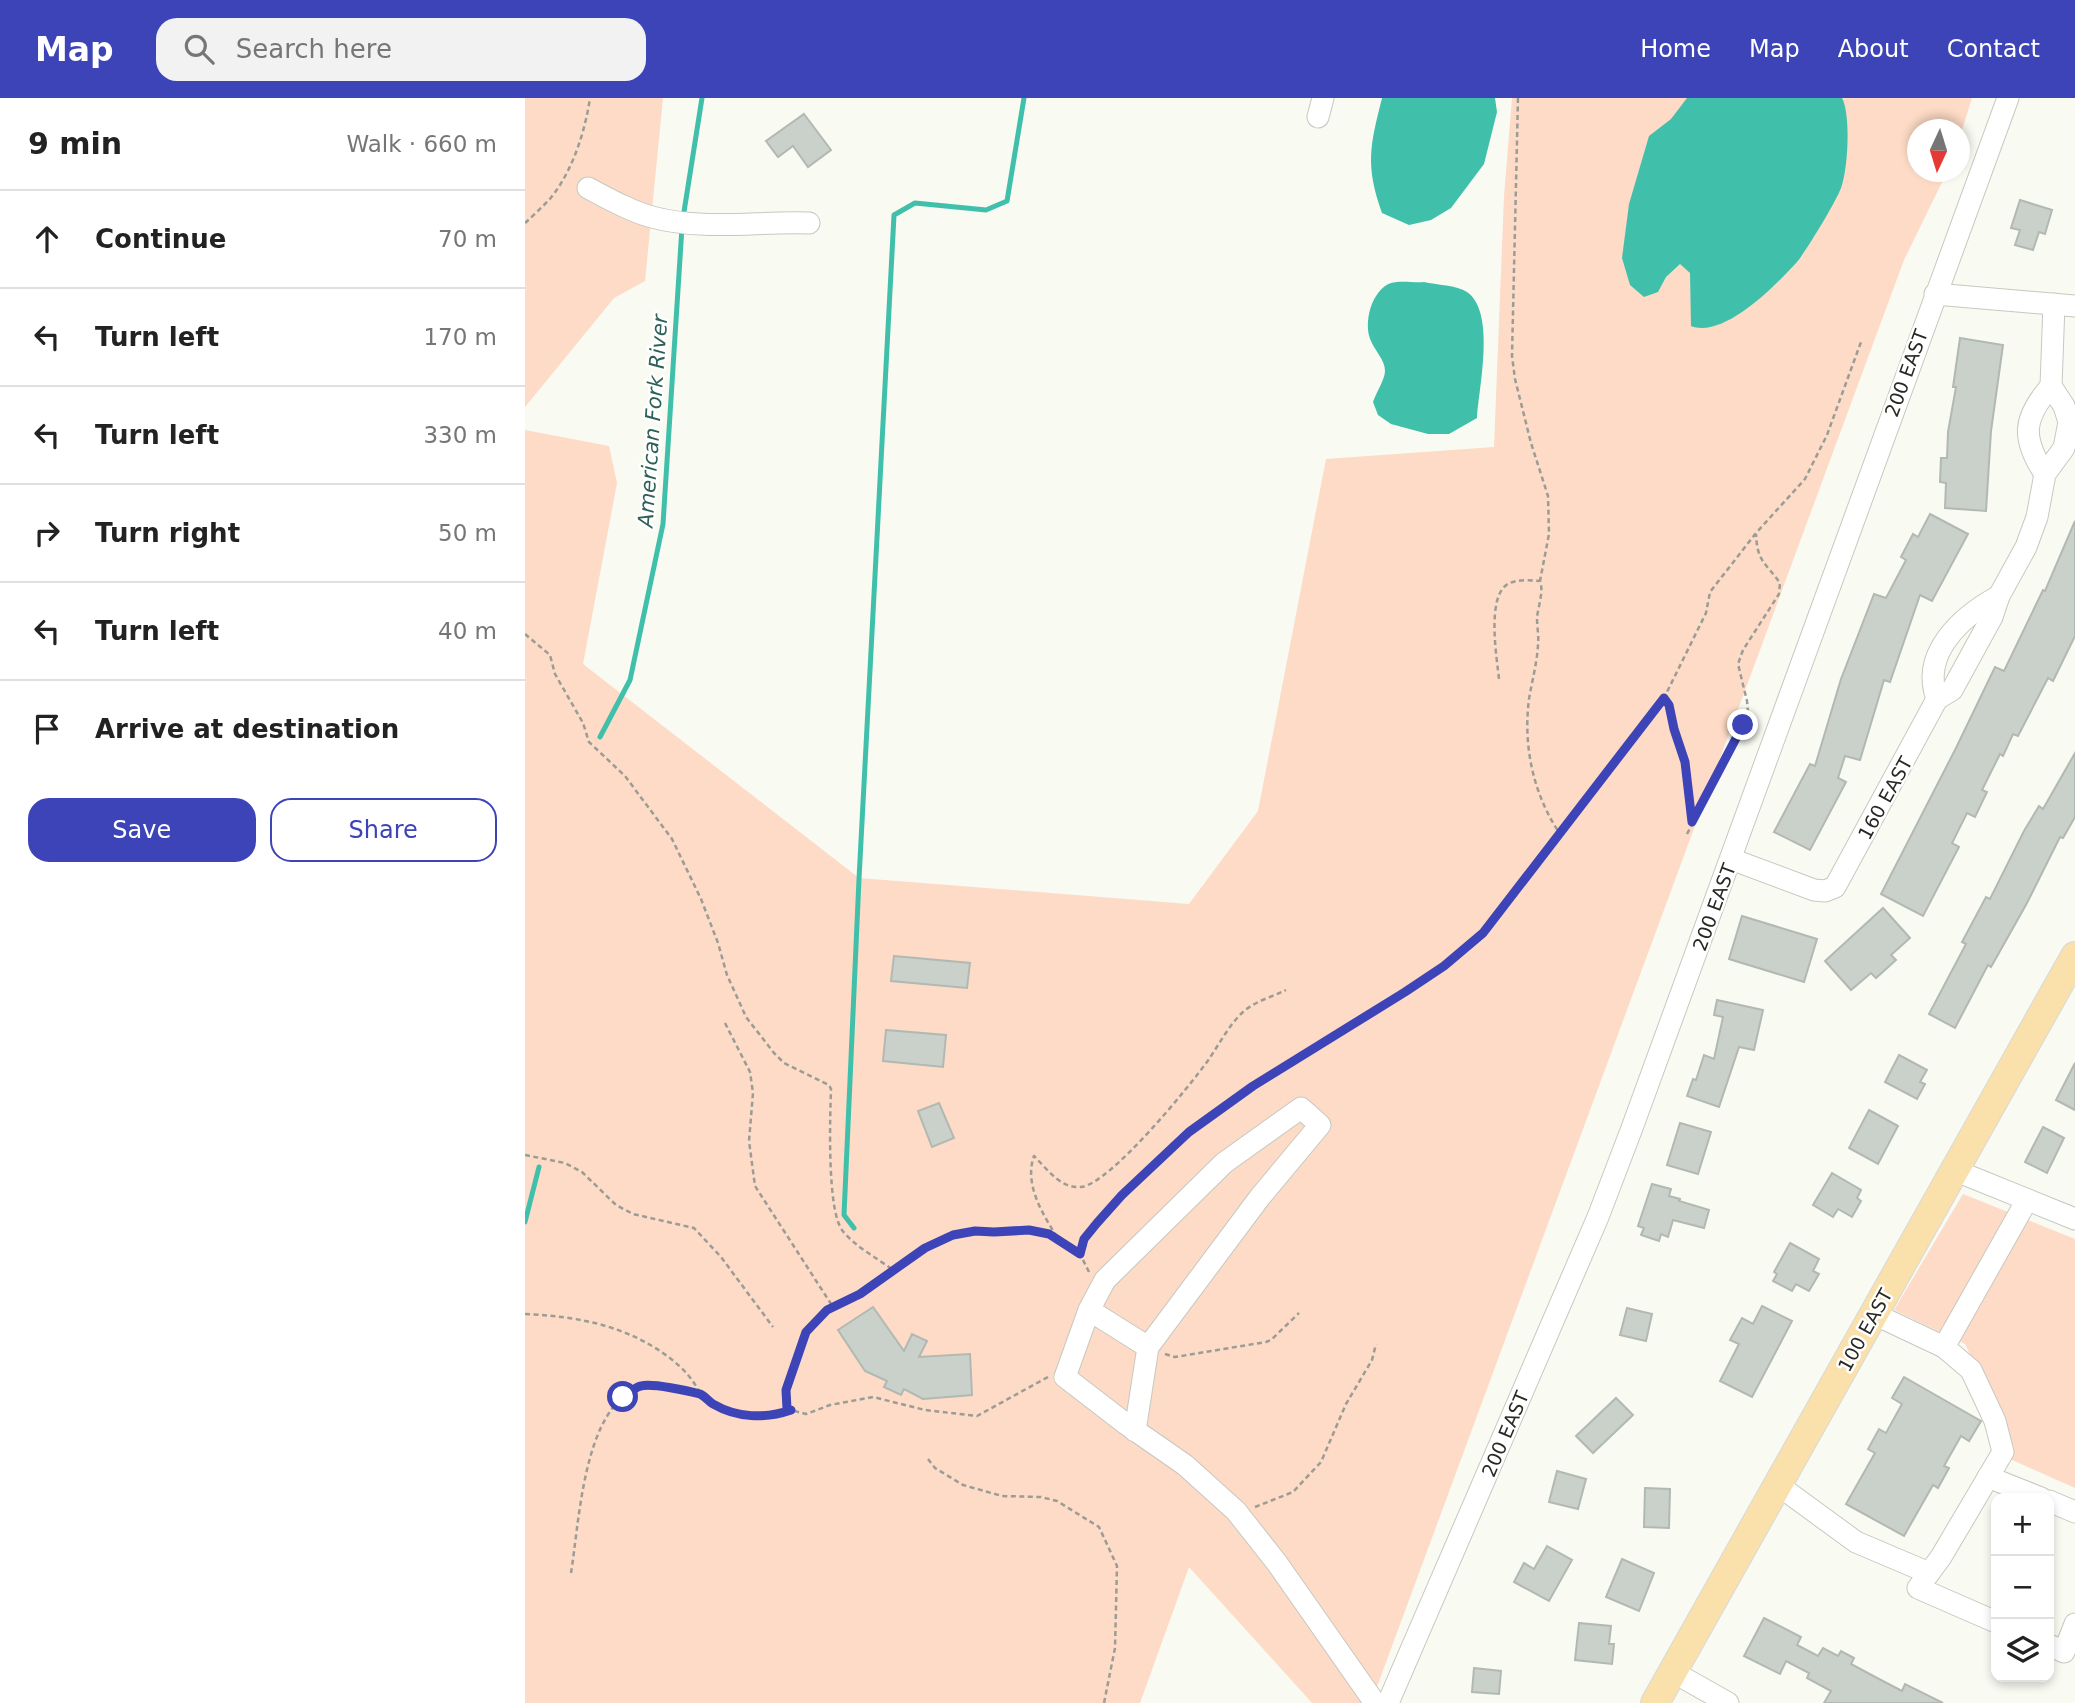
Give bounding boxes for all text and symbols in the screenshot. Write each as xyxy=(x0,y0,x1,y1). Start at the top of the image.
search box xyxy=(156,18,646,81)
text: Map xyxy=(35,30,114,69)
icon: search xyxy=(180,30,218,68)
text: Search here xyxy=(236,34,392,64)
text: Home xyxy=(1640,35,1711,63)
text: Map xyxy=(1749,35,1800,63)
text: About xyxy=(1838,35,1909,63)
text: Contact xyxy=(1947,35,2040,63)
north arrow xyxy=(1907,119,1970,182)
text: 9 min xyxy=(28,126,122,161)
text: Walk · 660 m xyxy=(346,131,497,157)
icon: ahead xyxy=(28,220,66,258)
text: Continue xyxy=(95,224,226,254)
text: 70 m xyxy=(438,226,497,252)
water label: American Fork River xyxy=(633,312,673,530)
icon: left xyxy=(28,318,66,356)
text: Turn left xyxy=(95,322,219,352)
text: 170 m xyxy=(423,324,497,350)
street label: 200 EAST xyxy=(1880,326,1932,420)
icon: left xyxy=(28,416,66,454)
text: Turn left xyxy=(95,420,219,450)
text: 330 m xyxy=(423,422,497,448)
icon: right xyxy=(28,514,66,552)
text: Turn right xyxy=(95,518,240,548)
text: 50 m xyxy=(438,520,497,546)
icon: left xyxy=(28,612,66,650)
text: Turn left xyxy=(95,616,219,646)
text: 40 m xyxy=(438,618,497,644)
route end xyxy=(1727,709,1758,740)
icon: arrive xyxy=(28,710,66,748)
text: Arrive at destination xyxy=(95,714,399,744)
street label: 160 EAST xyxy=(1853,753,1917,843)
button: Save xyxy=(28,798,256,862)
button: Share xyxy=(270,798,497,862)
street label: 200 EAST xyxy=(1688,860,1740,954)
street label: 100 EAST xyxy=(1833,1285,1897,1375)
route start xyxy=(607,1381,638,1412)
street label: 200 EAST xyxy=(1477,1387,1533,1480)
map controls xyxy=(1991,1493,2054,1682)
button: + xyxy=(1991,1493,2054,1556)
button: − xyxy=(1991,1556,2054,1619)
button: layers xyxy=(1991,1619,2054,1682)

